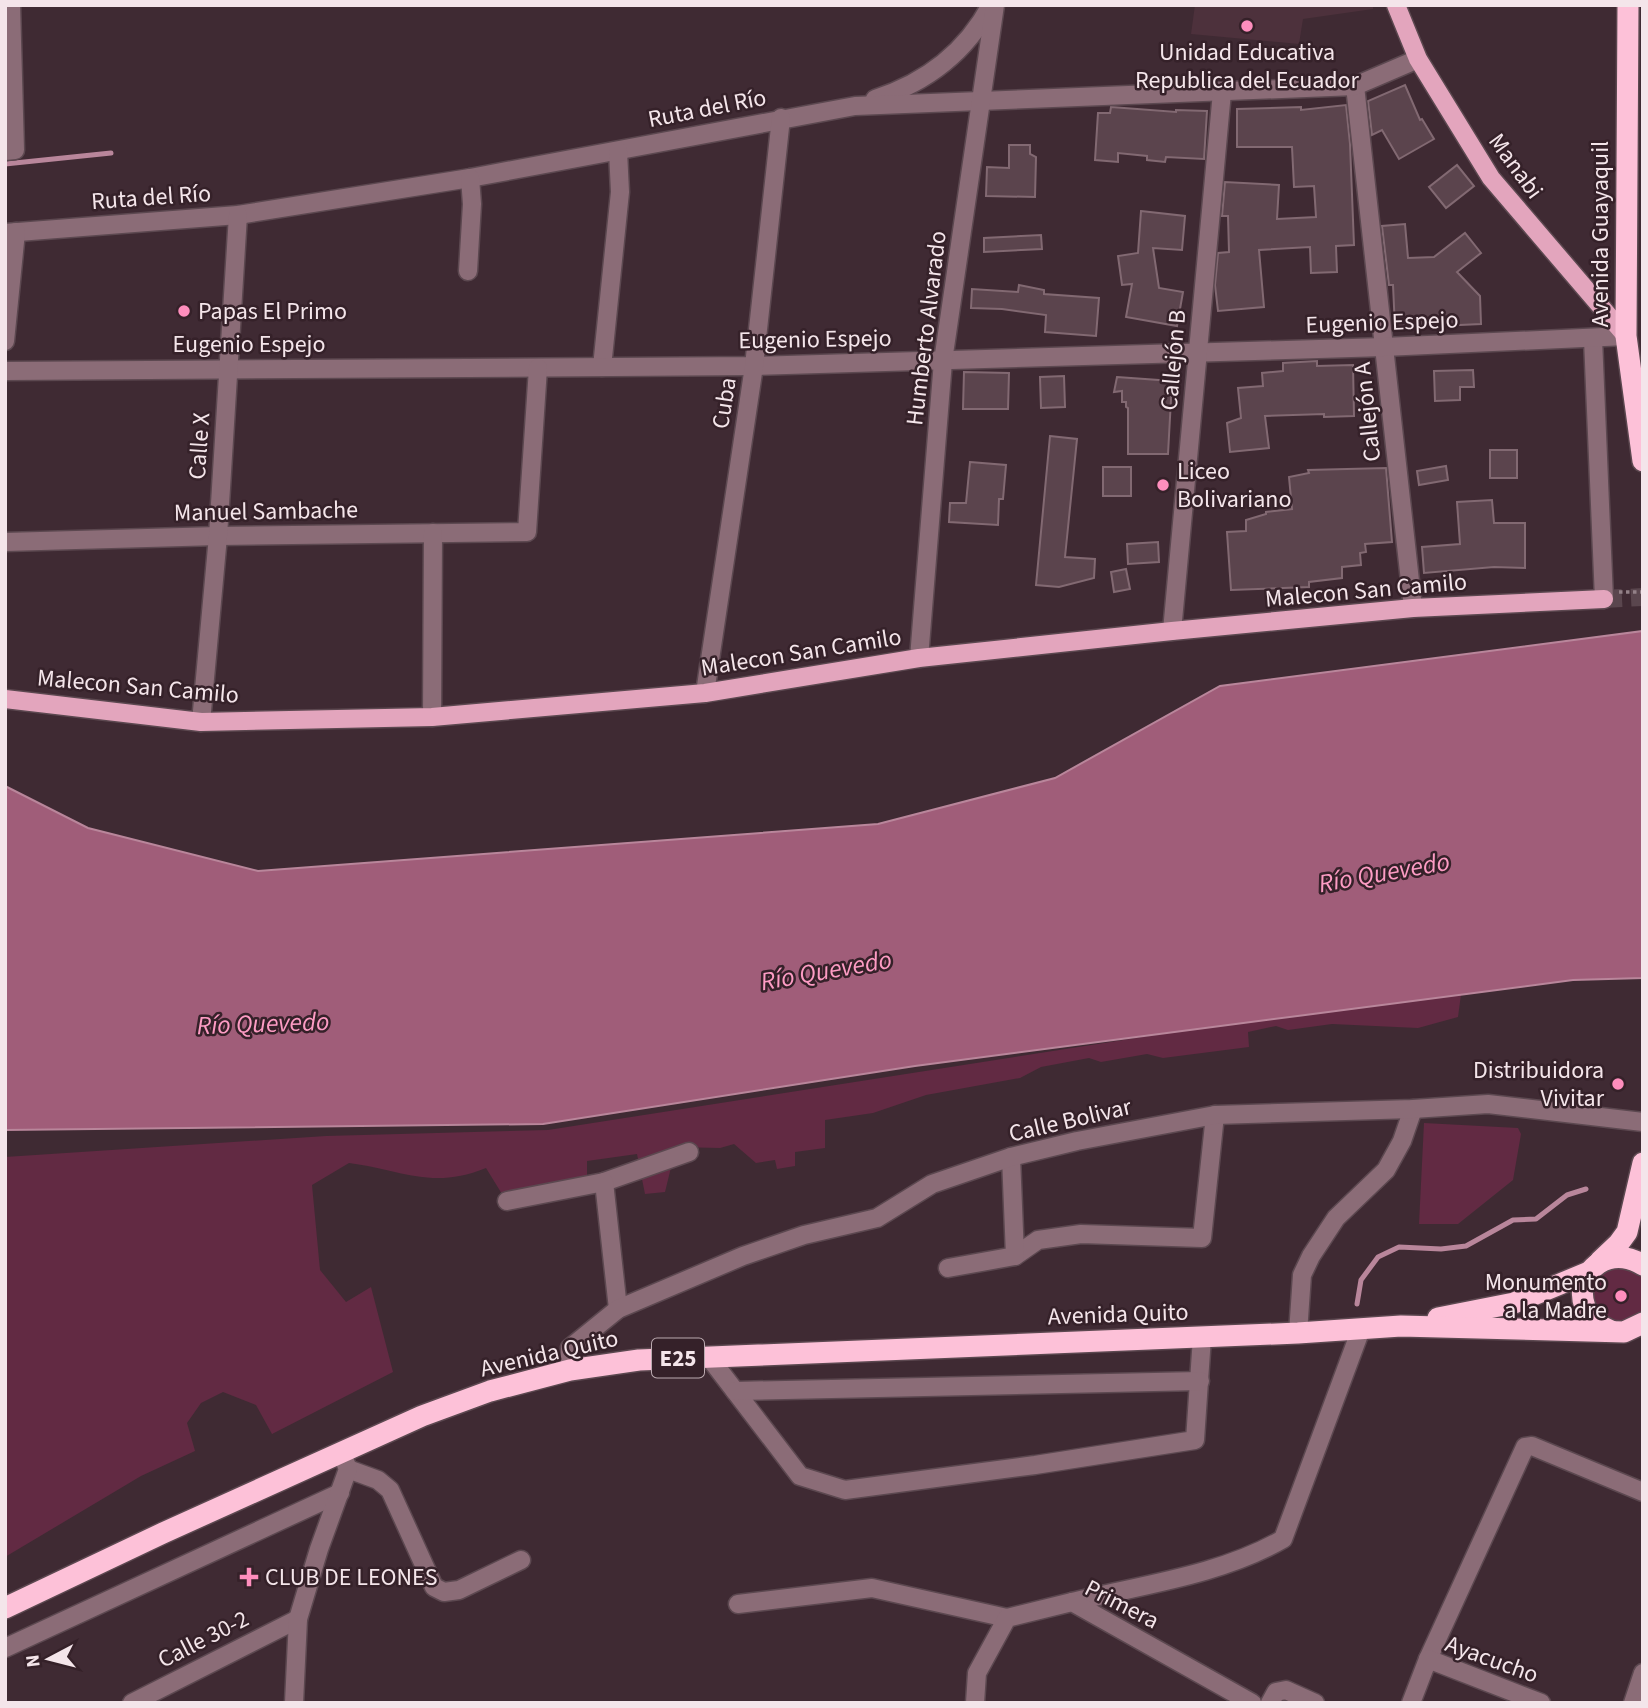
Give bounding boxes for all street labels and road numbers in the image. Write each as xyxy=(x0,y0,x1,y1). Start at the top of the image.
street label: Ruta del Río xyxy=(645,80,769,137)
street label: Manabi xyxy=(1480,126,1551,206)
street label: Avenida Guayaquil xyxy=(1583,141,1618,327)
street label: Ruta del Río xyxy=(90,176,212,219)
street label: Humberto Alvarado xyxy=(897,229,956,427)
street label: Eugenio Espejo xyxy=(1305,302,1459,343)
street label: Callejón B xyxy=(1152,308,1195,412)
street label: Eugenio Espejo xyxy=(738,321,892,358)
street label: Eugenio Espejo xyxy=(172,327,326,362)
street label: Callejón A xyxy=(1345,360,1390,463)
street label: Cuba xyxy=(703,375,746,431)
street label: Calle X xyxy=(180,411,219,481)
street label: Manuel Sambache xyxy=(174,492,358,531)
street label: Malecon San Camilo xyxy=(1264,564,1468,617)
street label: Malecon San Camilo xyxy=(698,619,904,686)
street label: Malecon San Camilo xyxy=(36,660,240,713)
street label: Calle Bolivar xyxy=(1005,1089,1136,1152)
street label: Avenida Quito xyxy=(1047,1295,1189,1334)
street label: Avenida Quito xyxy=(477,1321,622,1386)
road number: E25 xyxy=(652,1338,704,1378)
street label: Primera xyxy=(1078,1571,1165,1638)
street label: Calle 30-2 xyxy=(152,1602,255,1677)
street label: Ayacucho xyxy=(1440,1626,1543,1692)

